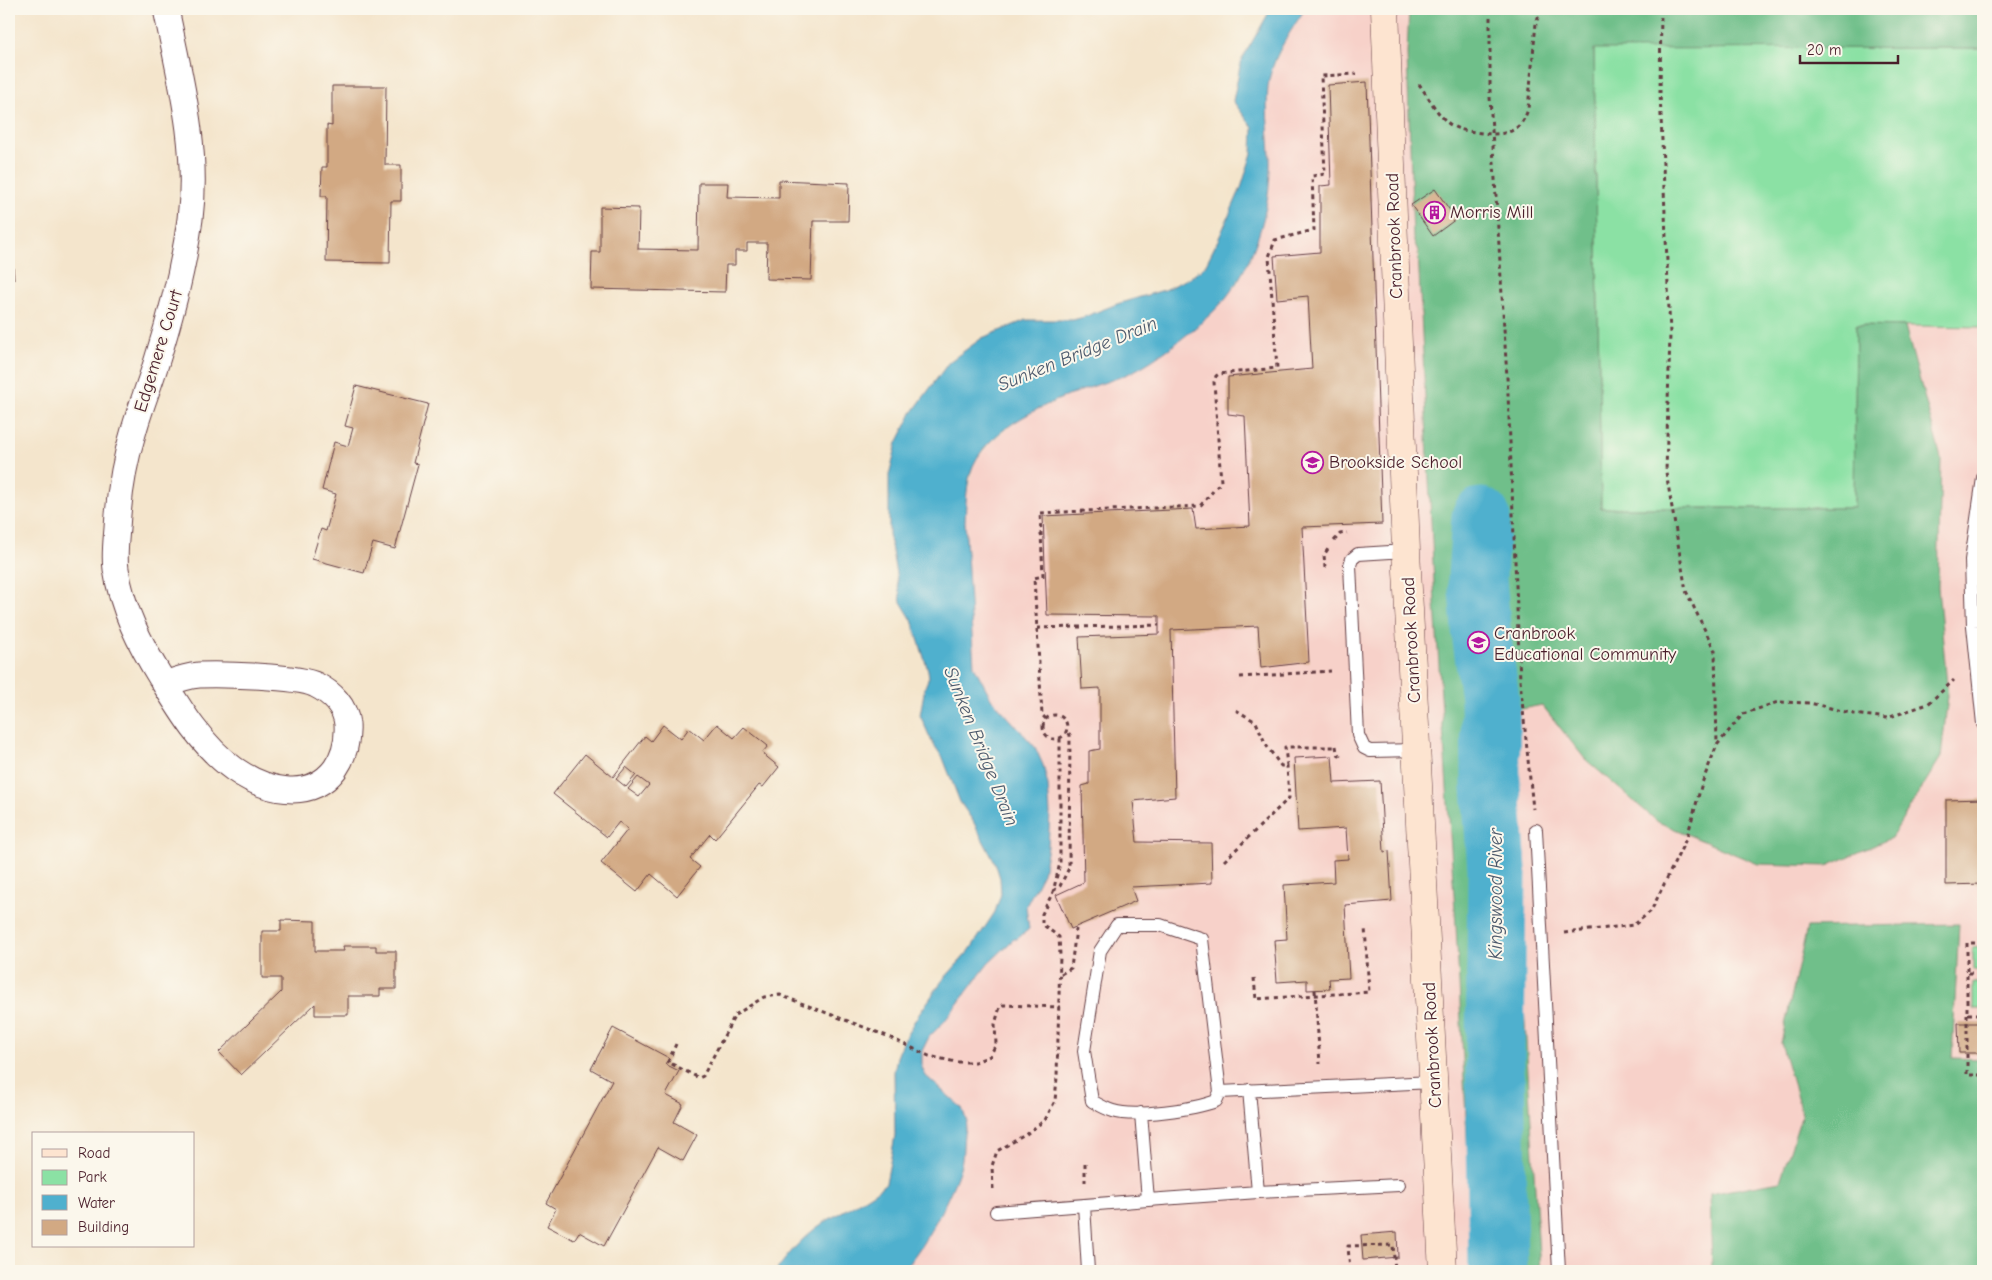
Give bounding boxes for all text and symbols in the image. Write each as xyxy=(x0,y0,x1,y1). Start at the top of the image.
scale bar xyxy=(1800,32,1897,64)
text: 20 m xyxy=(1807,41,1841,59)
street label: Cranbrook Road xyxy=(1382,173,1407,299)
building icon: Morris Mill xyxy=(1422,200,1446,224)
place label: Morris Mill xyxy=(1450,202,1534,223)
street label: Edgemere Court xyxy=(130,287,187,415)
water label: Sunken Bridge Drain xyxy=(995,312,1160,396)
school or university icon: Brookside School xyxy=(1301,450,1325,474)
place label: Brookside School xyxy=(1329,452,1462,473)
street label: Cranbrook Road xyxy=(1398,576,1425,704)
place label: Cranbrook Educational Community xyxy=(1494,623,1677,665)
school or university icon: Cranbrook Educational Community xyxy=(1466,631,1490,655)
water label: Sunken Bridge Drain xyxy=(939,664,1023,829)
water label: Kingswood River xyxy=(1485,827,1507,960)
street label: Cranbrook Road xyxy=(1419,981,1446,1109)
legend xyxy=(32,1132,195,1248)
text: Road xyxy=(78,1144,110,1162)
text: Park xyxy=(78,1168,107,1186)
text: Water xyxy=(78,1194,115,1212)
text: Building xyxy=(78,1218,129,1236)

